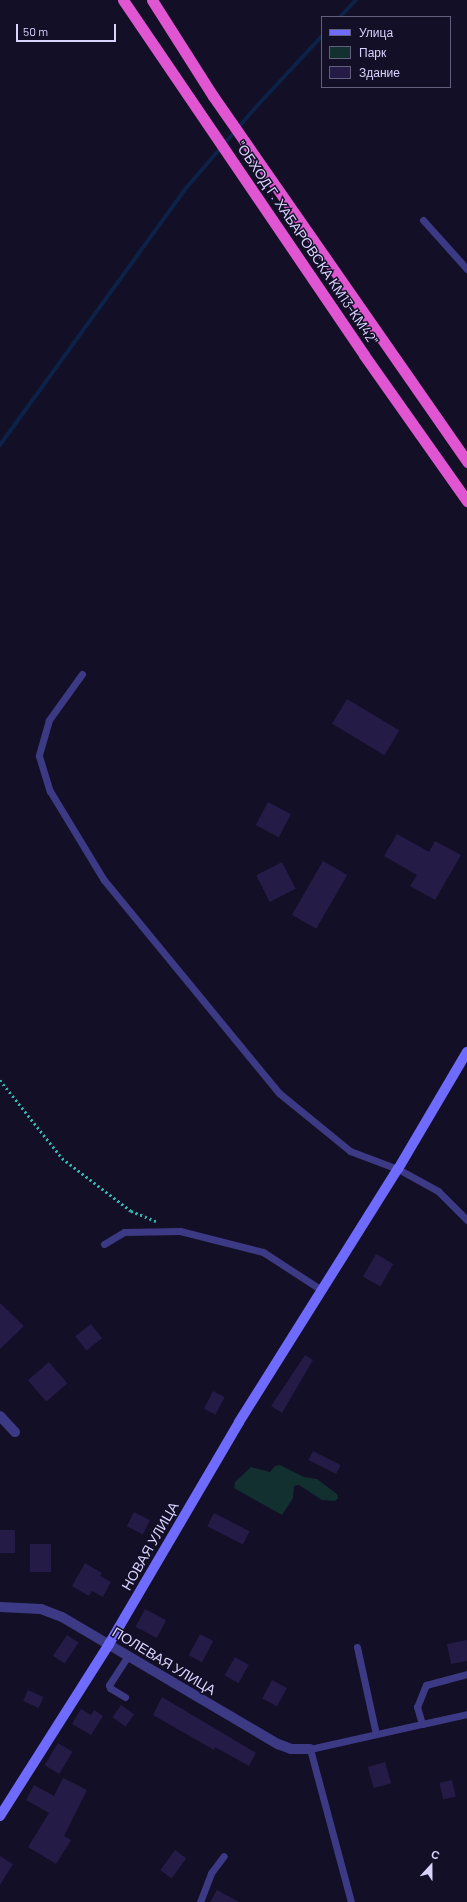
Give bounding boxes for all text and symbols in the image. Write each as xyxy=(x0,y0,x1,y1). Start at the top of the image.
scale bar xyxy=(18,16,118,42)
legend xyxy=(321,16,451,88)
text: 50 m xyxy=(23,24,48,38)
text: Улица xyxy=(359,25,393,39)
text: Парк xyxy=(359,45,386,59)
text: Здание xyxy=(359,65,400,79)
street label: "ОБХОД Г. ХАБАРОВСКА КМ13-КМ42" xyxy=(232,138,382,348)
street label: НОВАЯ УЛИЦА xyxy=(118,1499,182,1593)
street label: ПОЛЕВАЯ УЛИЦА xyxy=(109,1623,219,1699)
north arrow xyxy=(411,1846,451,1886)
text: С xyxy=(429,1847,442,1862)

